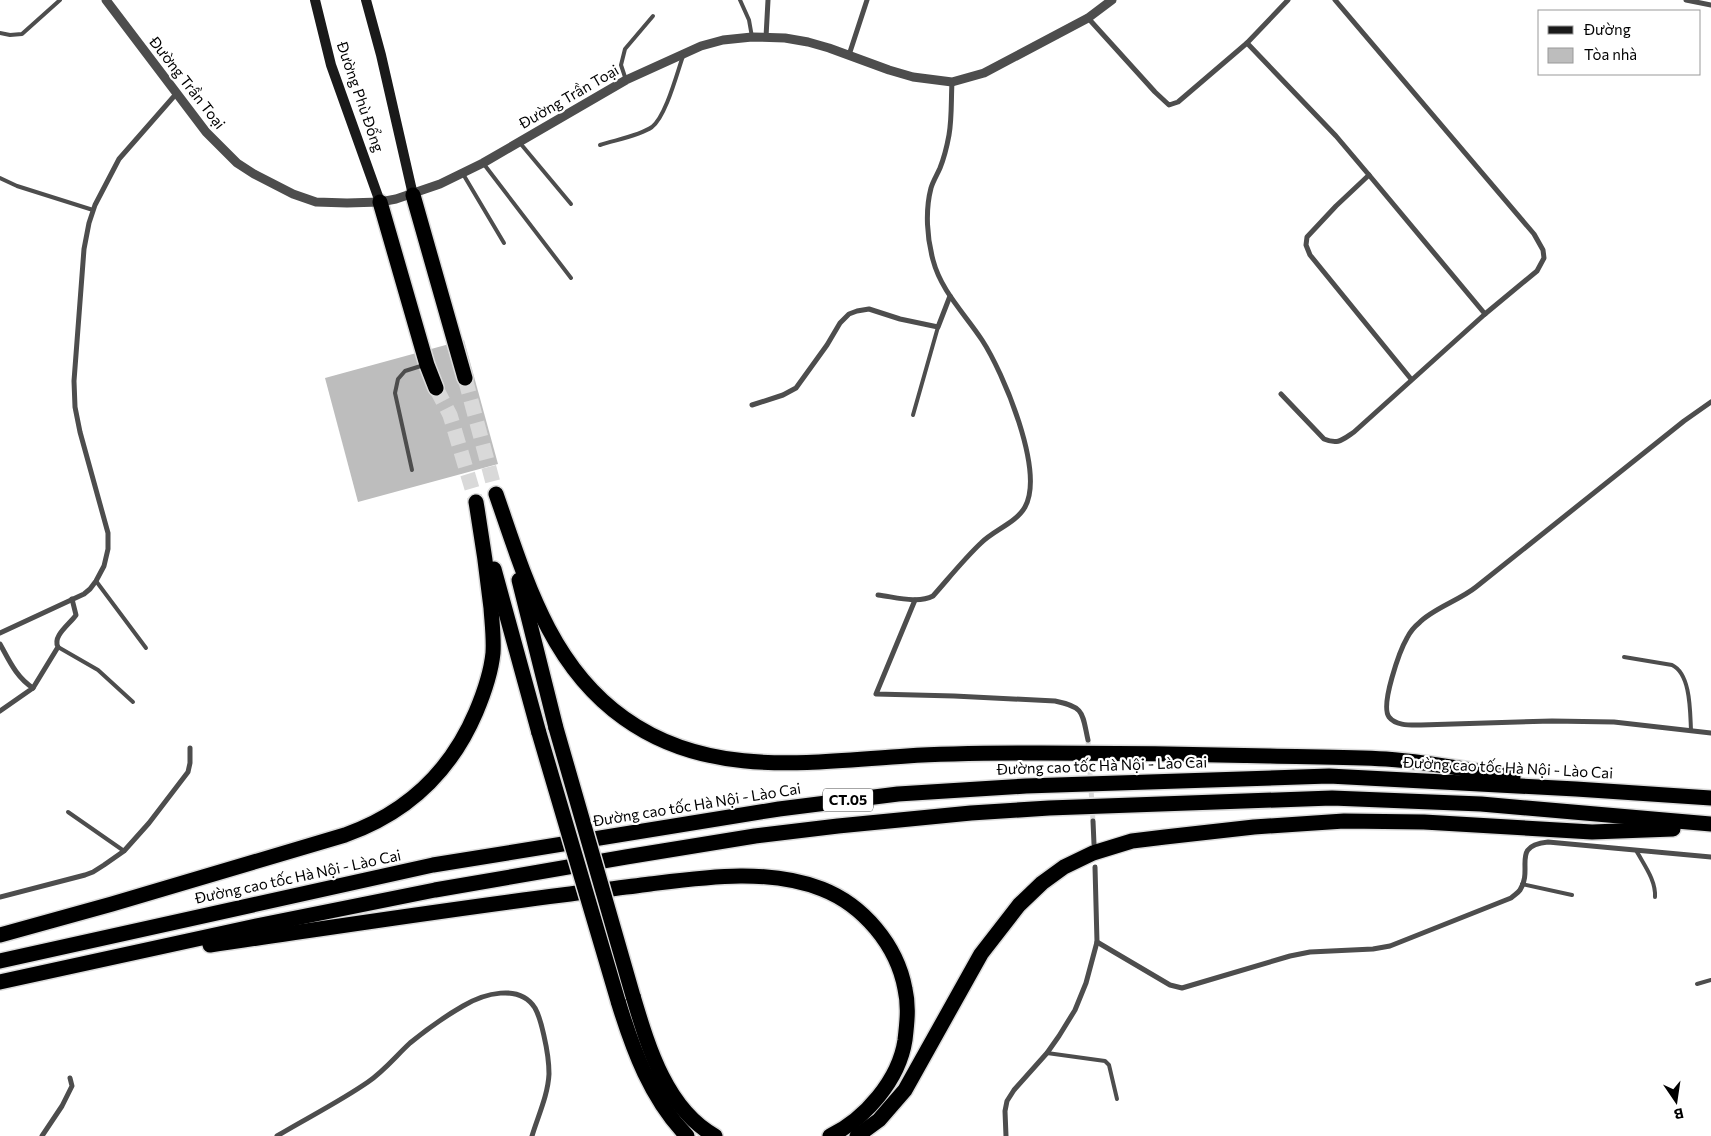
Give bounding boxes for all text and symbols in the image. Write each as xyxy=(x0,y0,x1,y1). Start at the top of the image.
legend xyxy=(1538,10,1701,75)
text: Đường xyxy=(1583,20,1631,38)
street label: Đường Trần Toại xyxy=(146,32,229,132)
street label: Đường Phù Đổng xyxy=(333,38,388,154)
text: Tòa nhà xyxy=(1584,45,1637,63)
street label: Đường Trần Toại xyxy=(515,60,622,132)
street label: Đường cao tốc Hà Nội - Lào Cai xyxy=(996,752,1207,778)
street label: Đường cao tốc Hà Nội - Lào Cai xyxy=(1402,752,1614,781)
street label: Đường cao tốc Hà Nội - Lào Cai xyxy=(591,779,802,830)
road number: CT.05 xyxy=(823,788,873,812)
street label: Đường cao tốc Hà Nội - Lào Cai xyxy=(192,845,403,907)
north arrow xyxy=(1651,1076,1701,1126)
text: B xyxy=(1673,1105,1685,1123)

